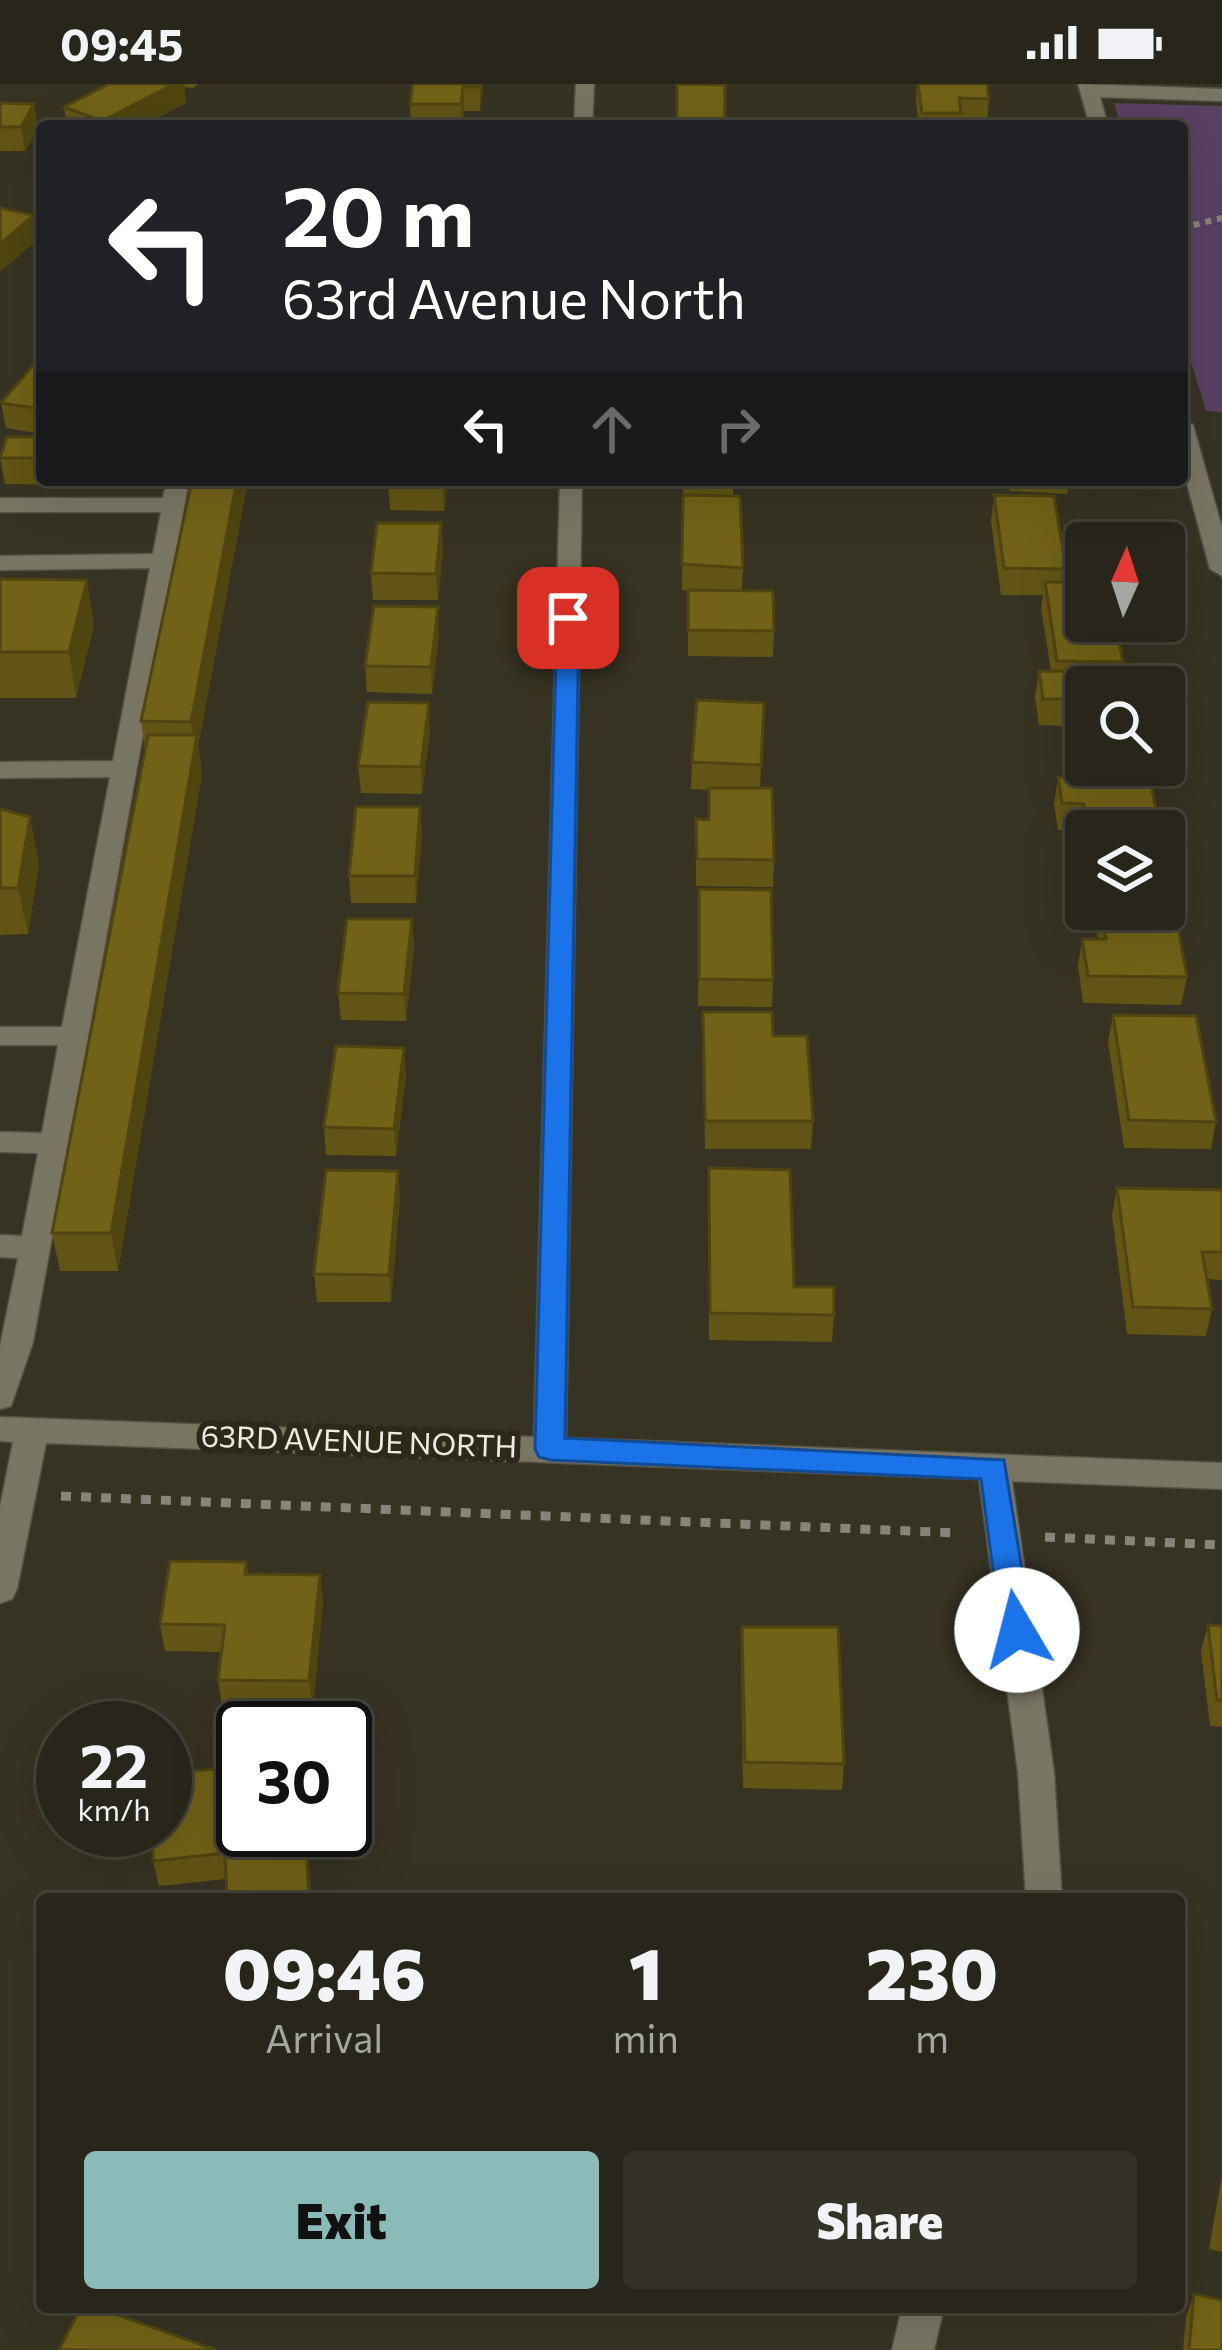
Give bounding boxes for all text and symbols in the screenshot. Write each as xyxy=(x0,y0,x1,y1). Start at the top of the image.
text: 09:45 xyxy=(60,15,183,70)
text: 20 m xyxy=(282,162,474,264)
icon: left xyxy=(84,168,240,324)
text: 63rd Avenue North xyxy=(282,264,746,330)
icon: left xyxy=(453,396,519,462)
icon: ahead xyxy=(579,396,645,462)
icon: right xyxy=(705,396,771,462)
north arrow xyxy=(1065,522,1185,642)
map controls xyxy=(1065,522,1185,930)
pin xyxy=(517,567,619,669)
icon: arrive xyxy=(535,585,601,651)
button: search xyxy=(1065,666,1185,786)
button: layers xyxy=(1065,810,1185,930)
street label: 63RD AVENUE NORTH xyxy=(200,1415,518,1464)
position arrow xyxy=(954,1567,1080,1693)
speed limit sign: 30 xyxy=(216,1701,372,1857)
text: 22 xyxy=(80,1727,148,1800)
text: km/h xyxy=(78,1790,150,1827)
text: 09:46 xyxy=(223,1927,426,2015)
text: 1 xyxy=(629,1927,663,2015)
text: 230 xyxy=(866,1927,998,2015)
text: Arrival xyxy=(265,2013,383,2061)
text: min xyxy=(613,2013,679,2061)
text: m xyxy=(915,2013,949,2061)
button: Exit xyxy=(84,2151,599,2289)
button: Share xyxy=(623,2151,1137,2289)

